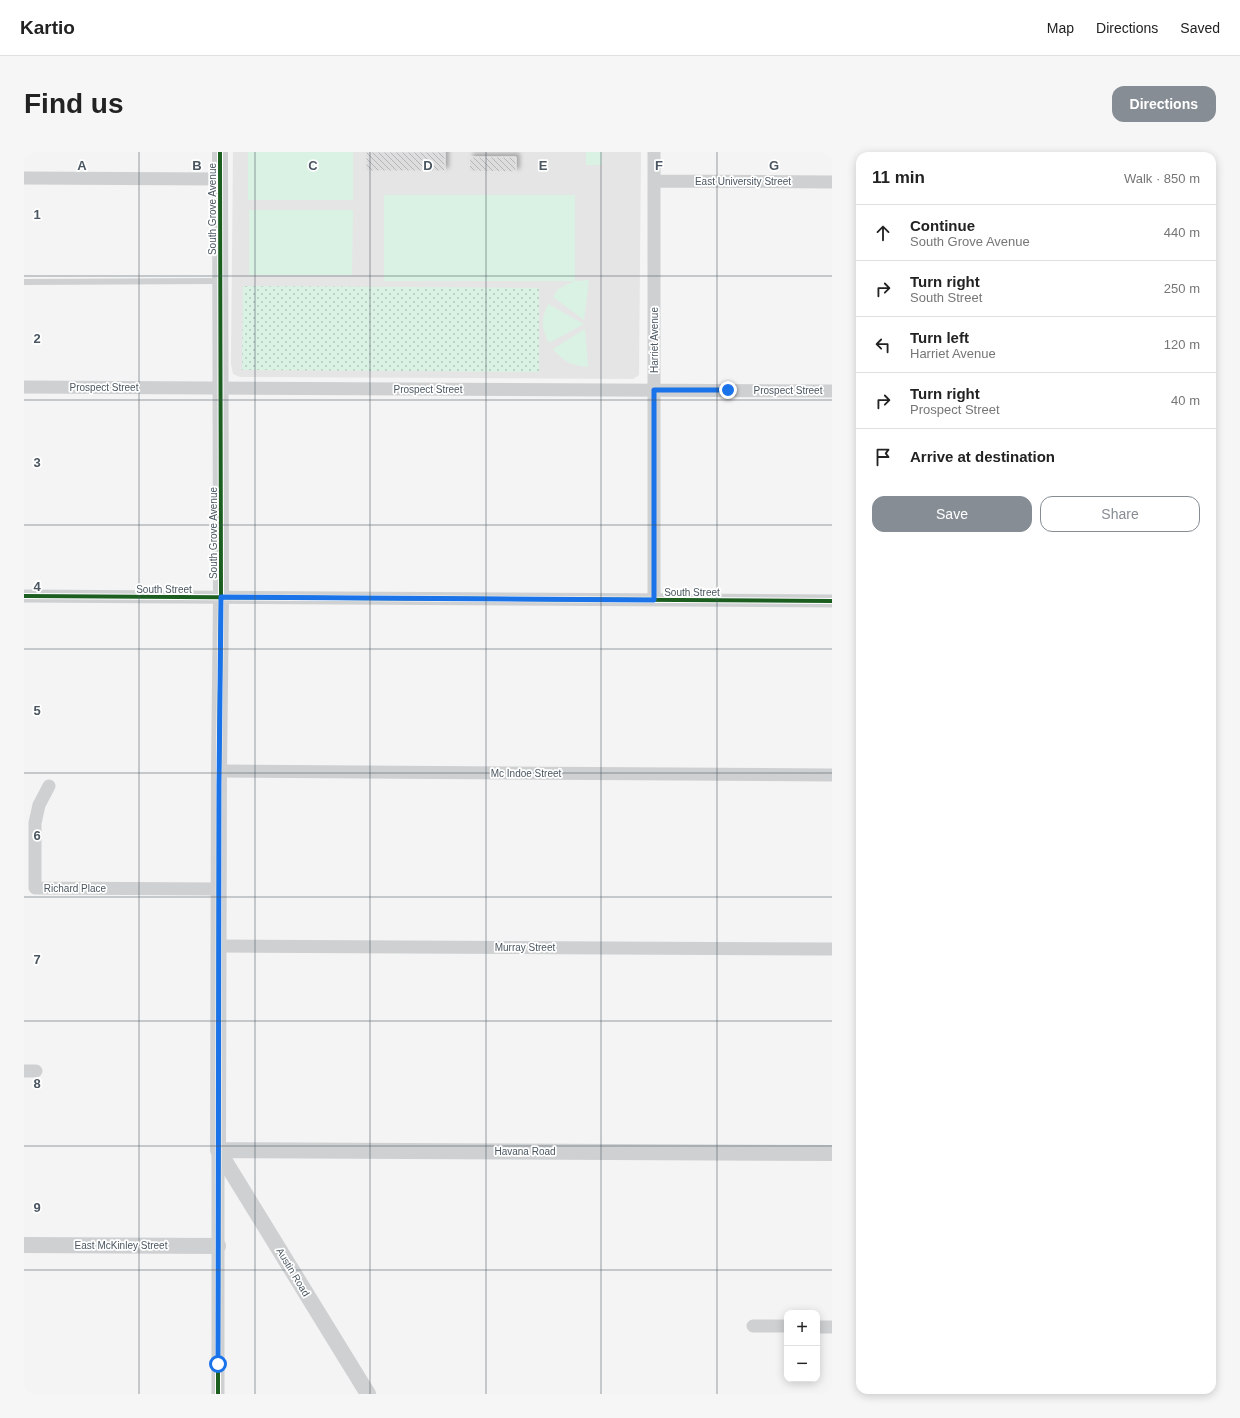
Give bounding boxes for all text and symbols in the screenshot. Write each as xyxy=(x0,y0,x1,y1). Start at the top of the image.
text: Kartio xyxy=(20,17,75,38)
text: Map xyxy=(1047,20,1074,36)
text: Directions xyxy=(1096,20,1158,36)
text: Saved xyxy=(1180,20,1220,36)
button: Directions xyxy=(1112,86,1216,122)
text: Find us xyxy=(24,88,124,119)
text: A xyxy=(77,158,87,173)
text: B xyxy=(192,158,202,173)
text: C xyxy=(308,158,318,173)
text: D xyxy=(423,158,433,173)
text: E xyxy=(539,158,548,173)
text: F xyxy=(655,158,663,173)
text: G xyxy=(769,158,779,173)
street label: South Grove Avenue xyxy=(207,163,218,255)
text: 11 min xyxy=(872,168,925,187)
text: Walk · 850 m xyxy=(1124,171,1200,186)
street label: East University Street xyxy=(695,176,791,187)
text: 1 xyxy=(33,207,41,222)
text: Continue xyxy=(910,217,975,234)
icon: ahead xyxy=(872,222,894,244)
text: 440 m xyxy=(1164,225,1200,240)
text: South Grove Avenue xyxy=(910,234,1030,249)
text: Turn right xyxy=(910,273,980,290)
icon: right xyxy=(872,278,894,300)
text: 250 m xyxy=(1164,281,1200,296)
text: South Street xyxy=(910,290,982,305)
street label: Harriet Avenue xyxy=(649,307,660,373)
text: Turn left xyxy=(910,329,969,346)
text: 2 xyxy=(33,331,41,346)
icon: left xyxy=(872,334,894,356)
text: 120 m xyxy=(1164,337,1200,352)
text: Harriet Avenue xyxy=(910,346,996,361)
route end xyxy=(719,381,737,399)
street label: Prospect Street xyxy=(70,382,139,393)
street label: Prospect Street xyxy=(394,384,463,395)
street label: Prospect Street xyxy=(754,385,823,396)
text: Turn right xyxy=(910,385,980,402)
icon: right xyxy=(872,390,894,412)
text: 40 m xyxy=(1171,393,1200,408)
text: Prospect Street xyxy=(910,402,1000,417)
icon: arrive xyxy=(872,446,894,468)
text: Arrive at destination xyxy=(910,448,1055,465)
text: 3 xyxy=(33,455,41,470)
street label: South Grove Avenue xyxy=(208,487,219,579)
button: Save xyxy=(872,496,1032,532)
button: Share xyxy=(1040,496,1200,532)
text: 4 xyxy=(33,579,41,594)
street label: South Street xyxy=(136,584,192,595)
street label: South Street xyxy=(664,587,720,598)
text: 5 xyxy=(33,703,41,718)
street label: Mc Indoe Street xyxy=(491,768,562,779)
text: 6 xyxy=(33,828,41,843)
street label: Richard Place xyxy=(44,883,107,894)
street label: Murray Street xyxy=(495,942,556,953)
text: 7 xyxy=(33,952,41,967)
text: 8 xyxy=(33,1076,41,1091)
street label: Havana Road xyxy=(494,1146,556,1157)
text: 9 xyxy=(33,1200,41,1215)
street label: East McKinley Street xyxy=(75,1240,168,1251)
street label: Austin Road xyxy=(274,1246,312,1298)
map controls xyxy=(784,1310,820,1382)
button: + xyxy=(784,1310,820,1346)
button: − xyxy=(784,1346,820,1382)
route start xyxy=(209,1355,227,1373)

